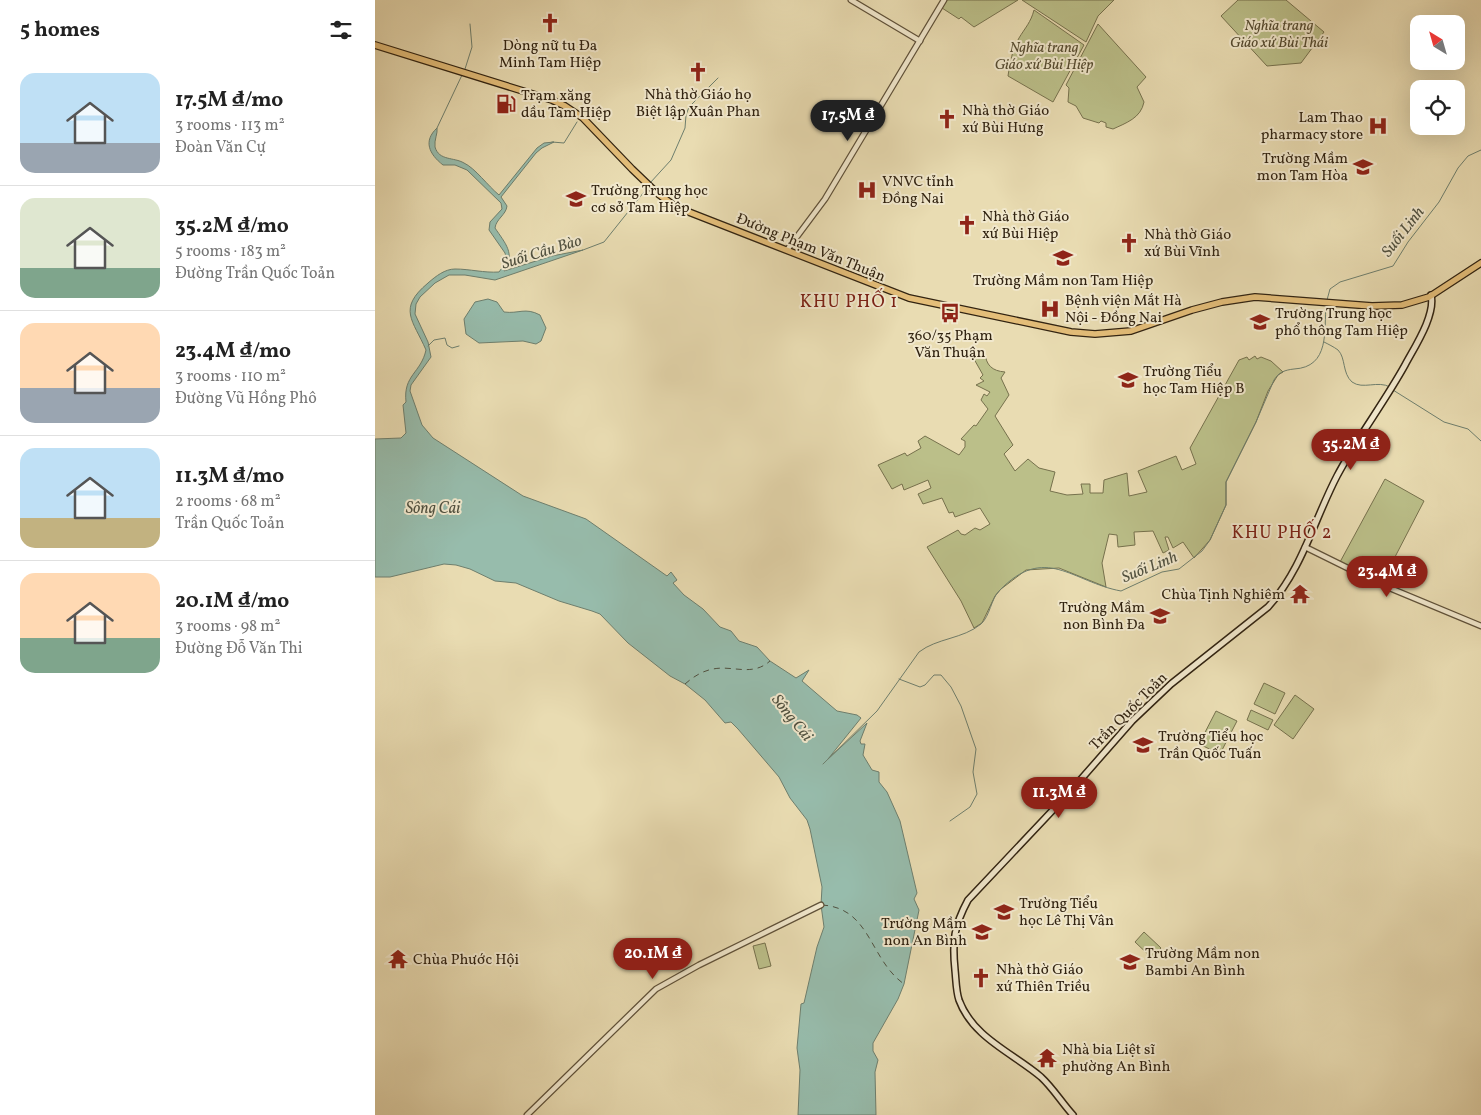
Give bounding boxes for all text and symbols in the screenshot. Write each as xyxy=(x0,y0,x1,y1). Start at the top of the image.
church icon: Dòng nữ tu Đa Minh Tam Hiệp xyxy=(539,12,561,34)
north arrow xyxy=(1410,15,1465,70)
map controls xyxy=(1410,15,1465,135)
text: 5 homes xyxy=(20,16,100,45)
icon: filters xyxy=(327,16,355,44)
park label: Nghĩa trang Giáo xứ Bùi Thái xyxy=(1230,16,1328,54)
place label: Dòng nữ tu Đa Minh Tam Hiệp xyxy=(499,36,601,74)
park label: Nghĩa trang Giáo xứ Bùi Hiệp xyxy=(995,38,1093,76)
church icon: Nhà thờ Giáo họ Biệt lập Xuân Phan xyxy=(687,61,709,83)
button: locate xyxy=(1410,80,1465,135)
place label: Nhà thờ Giáo họ Biệt lập Xuân Phan xyxy=(636,85,760,123)
text: 17.5M ₫/mo xyxy=(175,86,283,115)
place label: Trạm xăng dầu Tam Hiệp xyxy=(521,86,611,124)
icon: home xyxy=(60,93,120,153)
fuel station icon: Trạm xăng dầu Tam Hiệp xyxy=(495,93,517,115)
pin: 17.5M ₫ xyxy=(802,100,894,142)
place label: Nhà thờ Giáo xứ Bùi Hưng xyxy=(962,101,1049,139)
text: 17.5M ₫ xyxy=(822,105,874,127)
church icon: Nhà thờ Giáo xứ Bùi Hưng xyxy=(936,108,958,130)
place label: Lam Thao pharmacy store xyxy=(1261,108,1363,146)
text: 3 rooms · 113 m² xyxy=(175,115,285,137)
hospital icon: Lam Thao pharmacy store xyxy=(1367,115,1389,137)
text: Đoàn Văn Cự xyxy=(175,137,266,159)
place label: Trường Mầm mon Tam Hòa xyxy=(1257,149,1348,187)
school or university icon: Trường Mầm mon Tam Hòa xyxy=(1352,156,1374,178)
place label: VNVC tỉnh Đồng Nai xyxy=(882,172,954,210)
hospital icon: VNVC tỉnh Đồng Nai xyxy=(856,179,878,201)
place label: Trường Trung học cơ sở Tam Hiệp xyxy=(591,181,708,219)
school or university icon: Trường Trung học cơ sở Tam Hiệp xyxy=(565,188,587,210)
water label: Suối Linh xyxy=(1377,202,1430,262)
place label: Nhà thờ Giáo xứ Bùi Hiệp xyxy=(982,207,1069,245)
street label: Đường Phạm Văn Thuận xyxy=(733,209,888,288)
text: 35.2M ₫/mo xyxy=(175,212,289,241)
church icon: Nhà thờ Giáo xứ Bùi Hiệp xyxy=(956,214,978,236)
icon: home xyxy=(60,218,120,278)
place label: Nhà thờ Giáo xứ Bùi Vĩnh xyxy=(1144,225,1231,263)
water label: Suối Cầu Bào xyxy=(499,230,585,276)
church icon: Nhà thờ Giáo xứ Bùi Vĩnh xyxy=(1118,232,1140,254)
text: 5 rooms · 183 m² xyxy=(175,241,286,263)
school or university icon: Trường Mầm non Tam Hiệp xyxy=(1052,247,1074,269)
text: Đường Trần Quốc Toản xyxy=(175,263,335,285)
place label: Trường Mầm non Tam Hiệp xyxy=(973,271,1153,292)
district label: KHU PHỐ 1 xyxy=(800,288,898,315)
place label: Bệnh viện Mắt Hà Nội - Đồng Nai xyxy=(1065,291,1182,329)
hospital icon: Bệnh viện Mắt Hà Nội - Đồng Nai xyxy=(1039,298,1061,320)
bus stop icon: 360/35 Phạm Văn Thuận xyxy=(939,302,961,324)
place label: Trường Trung học phổ thông Tam Hiệp xyxy=(1275,304,1408,342)
school or university icon: Trường Trung học phổ thông Tam Hiệp xyxy=(1249,311,1271,333)
place label: 360/35 Phạm Văn Thuận xyxy=(907,326,993,364)
text: 23.4M ₫/mo xyxy=(175,337,291,366)
icon: home xyxy=(60,343,120,403)
place label: Trường Tiểu học Tam Hiệp B xyxy=(1143,362,1245,400)
text: 3 rooms · 110 m² xyxy=(175,366,286,388)
school or university icon: Trường Tiểu học Tam Hiệp B xyxy=(1117,369,1139,391)
text: Đường Vũ Hồng Phô xyxy=(175,388,317,410)
pin: 35.2M ₫ xyxy=(1305,428,1397,471)
text: 35.2M ₫ xyxy=(1322,434,1380,456)
text: 11.3M ₫/mo xyxy=(175,462,284,491)
icon: home xyxy=(60,468,120,528)
text: 2 rooms · 68 m² xyxy=(175,491,281,513)
water label: Sông Cái xyxy=(406,498,461,520)
text: Trần Quốc Toản xyxy=(175,513,285,535)
district label: KHU PHỐ 2 xyxy=(1232,519,1332,546)
water label: Suối Linh xyxy=(1119,547,1181,589)
pin: 23.4M ₫ xyxy=(1341,556,1433,598)
text: 23.4M ₫ xyxy=(1358,561,1416,583)
temple icon: Chùa Tịnh Nghiêm xyxy=(1289,583,1311,605)
place label: Chùa Tịnh Nghiêm xyxy=(1162,585,1285,606)
text: 20.1M ₫/mo xyxy=(175,587,289,616)
icon: home xyxy=(60,593,120,653)
place label: Trường Mầm non Bình Đa xyxy=(1059,598,1145,636)
school or university icon: Trường Mầm non Bình Đa xyxy=(1149,605,1171,627)
text: 3 rooms · 98 m² xyxy=(175,616,280,638)
text: Đường Đỗ Văn Thi xyxy=(175,638,303,660)
street label: Trần Quốc Toản xyxy=(1085,668,1173,756)
water label: Sông Cái xyxy=(766,690,818,747)
place label: Trường Tiểu học Trần Quốc Tuấn xyxy=(1158,727,1264,765)
school or university icon: Trường Tiểu học Trần Quốc Tuấn xyxy=(1132,734,1154,756)
pin: 11.3M ₫ xyxy=(1013,776,1105,819)
text: 11.3M ₫ xyxy=(1032,782,1086,804)
place label: Trường Tiểu học Lê Thị Vân xyxy=(1019,894,1114,932)
school or university icon: Trường Tiểu học Lê Thị Vân xyxy=(993,901,1015,923)
place label: Trường Mầm non An Bình xyxy=(881,914,967,952)
school or university icon: Trường Mầm non An Bình xyxy=(971,921,993,943)
pin: 20.1M ₫ xyxy=(607,938,699,980)
text: 20.1M ₫ xyxy=(624,943,682,965)
place label: Trường Mầm non Bambi An Bình xyxy=(1145,944,1260,982)
temple icon: Chùa Phước Hội xyxy=(387,948,409,970)
place label: Chùa Phước Hội xyxy=(413,950,519,971)
school or university icon: Trường Mầm non Bambi An Bình xyxy=(1119,951,1141,973)
place label: Nhà thờ Giáo xứ Thiên Triều xyxy=(996,960,1090,998)
church icon: Nhà thờ Giáo xứ Thiên Triều xyxy=(970,967,992,989)
place label: Nhà bia Liệt sĩ phường An Bình xyxy=(1062,1040,1171,1078)
temple icon: Nhà bia Liệt sĩ phường An Bình xyxy=(1036,1047,1058,1069)

